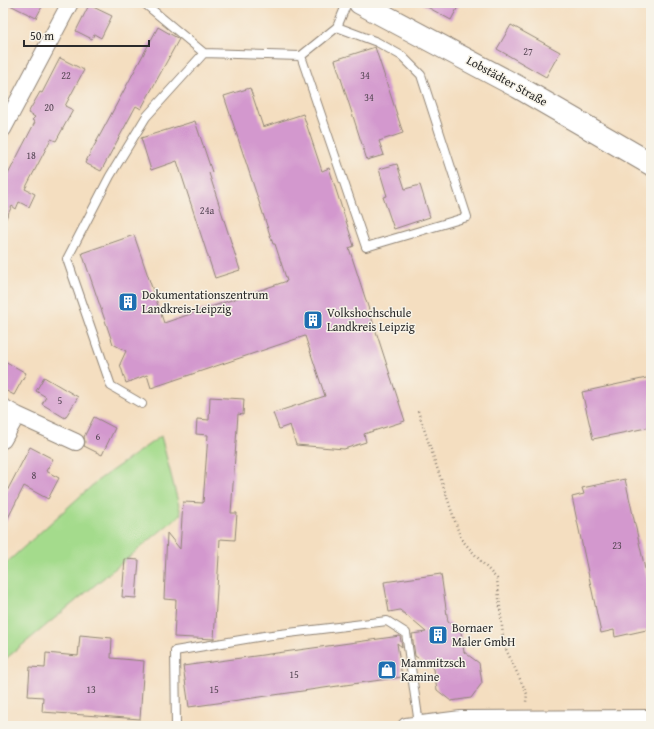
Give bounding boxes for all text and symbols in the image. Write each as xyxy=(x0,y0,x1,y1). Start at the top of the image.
scale bar xyxy=(24,22,149,48)
text: 50 m xyxy=(30,27,54,44)
house number: 27 xyxy=(523,44,533,59)
street label: Lobstädter Straße xyxy=(464,51,551,110)
house number: 22 xyxy=(61,68,71,83)
house number: 34 xyxy=(360,68,370,83)
house number: 34 xyxy=(364,90,374,105)
house number: 20 xyxy=(44,100,54,115)
house number: 18 xyxy=(26,148,36,163)
house number: 24a xyxy=(200,203,214,218)
place label: Dokumentationszentrum Landkreis-Leipzig xyxy=(142,286,269,317)
building icon: Dokumentationszentrum Landkreis-Leipzig xyxy=(117,291,139,313)
place label: Volkshochschule Landkreis Leipzig xyxy=(327,304,415,335)
building icon: Volkshochschule Landkreis Leipzig xyxy=(302,309,324,331)
house number: 5 xyxy=(58,393,63,408)
house number: 6 xyxy=(96,429,101,444)
house number: 8 xyxy=(32,468,37,483)
house number: 23 xyxy=(612,538,622,553)
place label: Bornaer Maler GmbH xyxy=(452,619,515,650)
building icon: Bornaer Maler GmbH xyxy=(427,624,449,646)
place label: Mammitzsch Kamine xyxy=(401,654,466,685)
shop icon: Mammitzsch Kamine xyxy=(376,659,398,681)
house number: 15 xyxy=(289,667,299,682)
house number: 13 xyxy=(86,682,96,697)
house number: 15 xyxy=(209,682,219,697)

